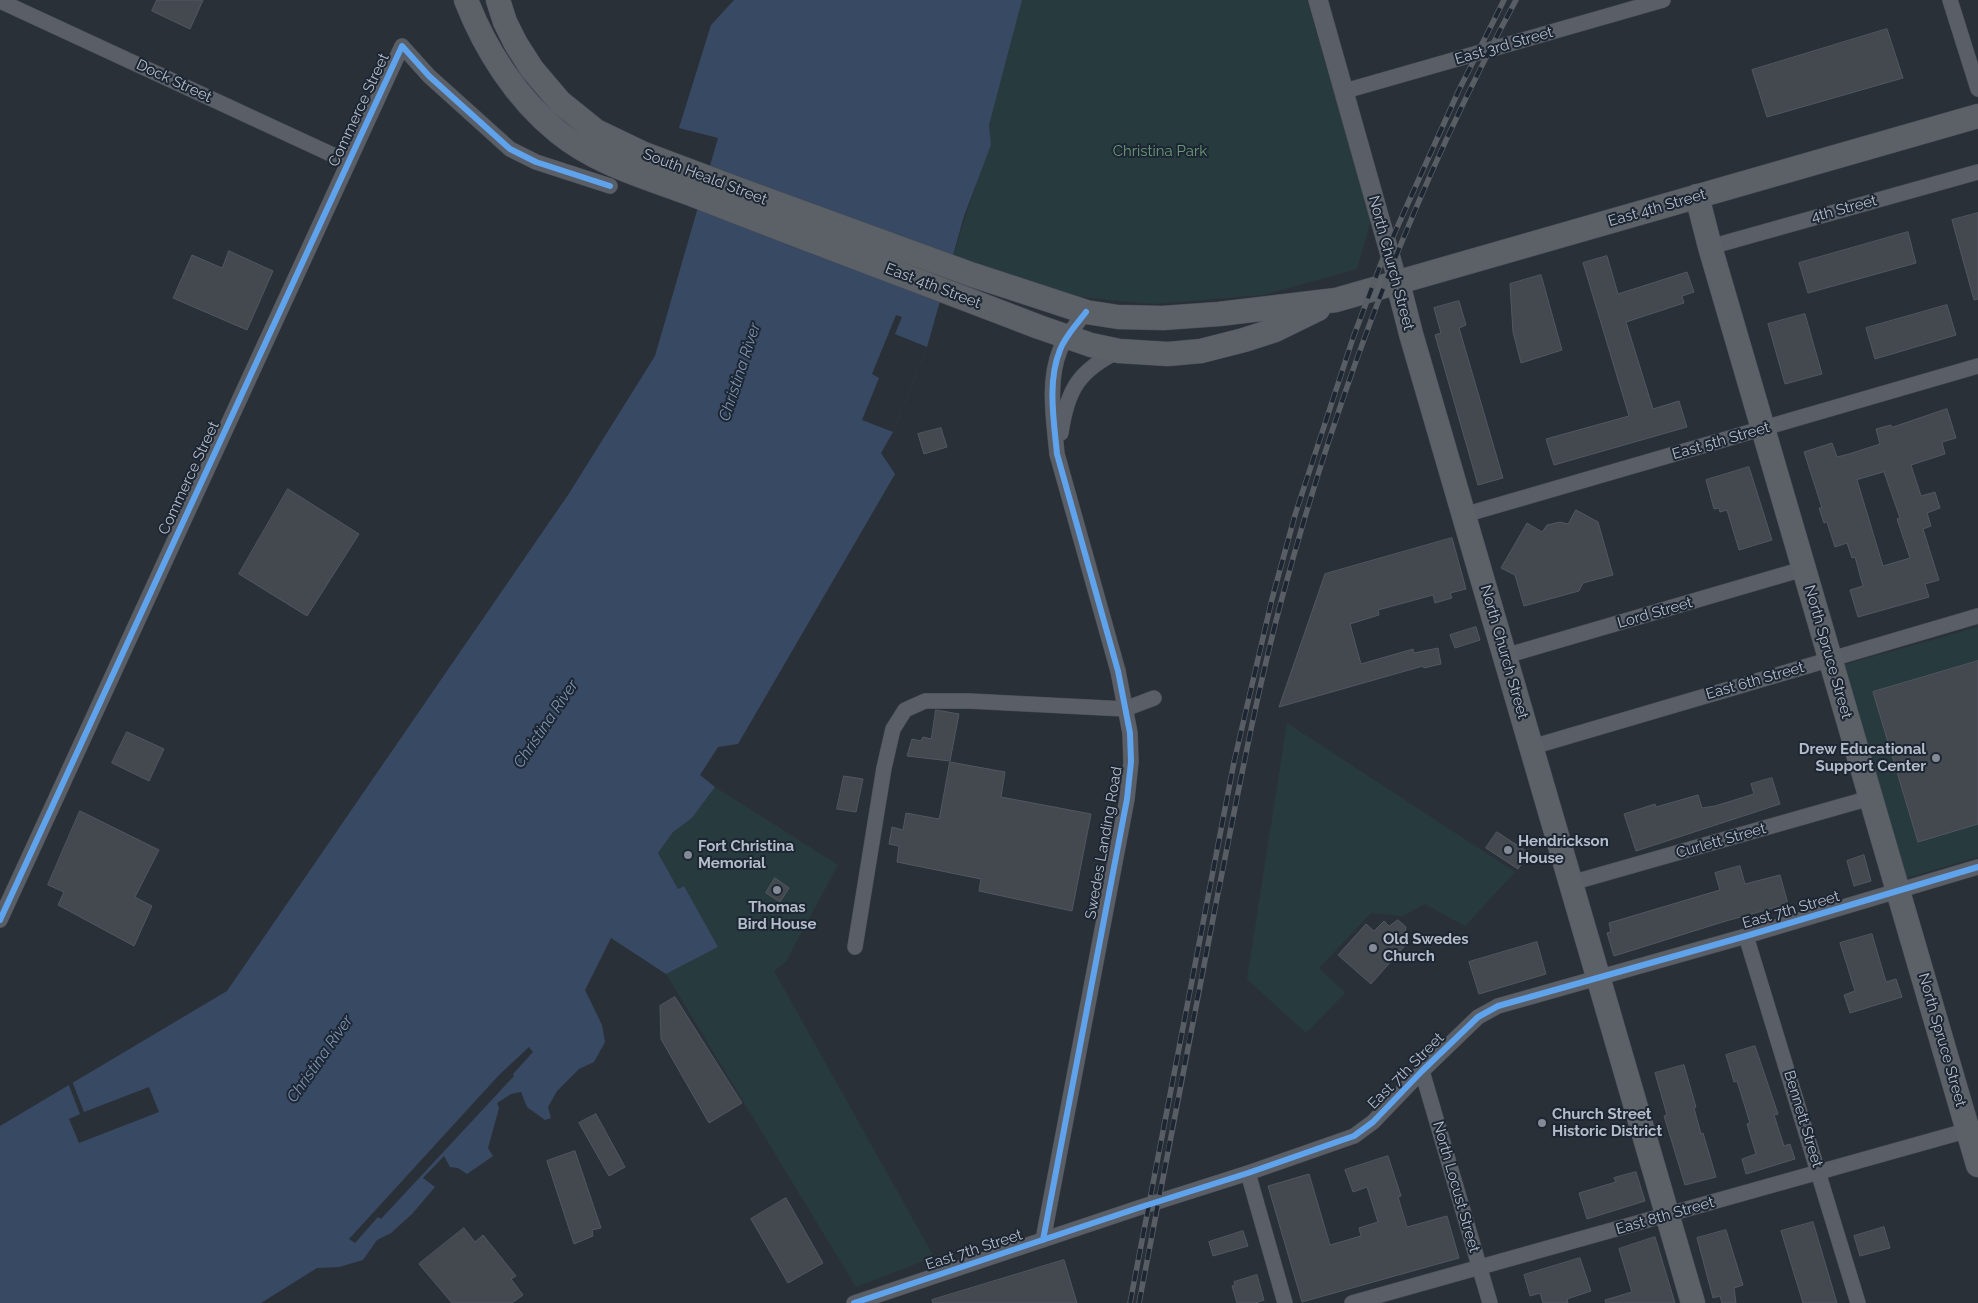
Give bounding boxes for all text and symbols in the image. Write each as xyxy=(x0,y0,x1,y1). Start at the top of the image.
street label: East 3rd Street xyxy=(1453,23,1555,69)
street label: Commerce Street xyxy=(325,50,393,170)
street label: Dock Street xyxy=(133,56,215,106)
park label: Christina Park xyxy=(1113,142,1207,160)
street label: South Heald Street xyxy=(640,145,770,209)
street label: East 4th Street xyxy=(1606,185,1708,231)
street label: 4th Street xyxy=(1809,192,1879,226)
street label: North Church Street xyxy=(1364,194,1418,332)
street label: East 4th Street xyxy=(883,260,983,312)
water label: Christina River xyxy=(715,321,765,423)
street label: Commerce Street xyxy=(155,418,223,538)
street label: East 5th Street xyxy=(1670,418,1772,464)
street label: North Church Street xyxy=(1476,583,1532,721)
street label: North Spruce Street xyxy=(1800,583,1856,721)
street label: Lord Street xyxy=(1615,594,1695,632)
street label: East 6th Street xyxy=(1704,658,1806,704)
water label: Christina River xyxy=(510,676,582,772)
place label: Drew Educational Support Center xyxy=(1799,740,1926,775)
marker: Drew Educational Support Center xyxy=(1930,752,1942,764)
street label: Swedes Landing Road xyxy=(1082,765,1126,921)
street label: Curlett Street xyxy=(1674,820,1768,862)
place label: Hendrickson House xyxy=(1518,832,1609,867)
place label: Fort Christina Memorial xyxy=(698,837,794,872)
marker: Hendrickson House xyxy=(1502,844,1514,856)
marker: Fort Christina Memorial xyxy=(682,849,694,861)
marker: Thomas Bird House xyxy=(771,884,783,896)
street label: East 7th Street xyxy=(1740,887,1842,933)
place label: Thomas Bird House xyxy=(738,898,816,933)
place label: Old Swedes Church xyxy=(1383,930,1469,965)
marker: Old Swedes Church xyxy=(1367,942,1379,954)
street label: North Spruce Street xyxy=(1914,971,1970,1109)
water label: Christina River xyxy=(283,1012,357,1106)
street label: East 7th Street xyxy=(1364,1029,1448,1113)
street label: Bennett Street xyxy=(1780,1068,1826,1170)
place label: Church Street Historic District xyxy=(1552,1105,1662,1140)
marker: Church Street Historic District xyxy=(1536,1117,1548,1129)
street label: North Locust Street xyxy=(1429,1119,1483,1255)
street label: East 8th Street xyxy=(1614,1193,1716,1239)
street label: East 7th Street xyxy=(923,1226,1025,1274)

